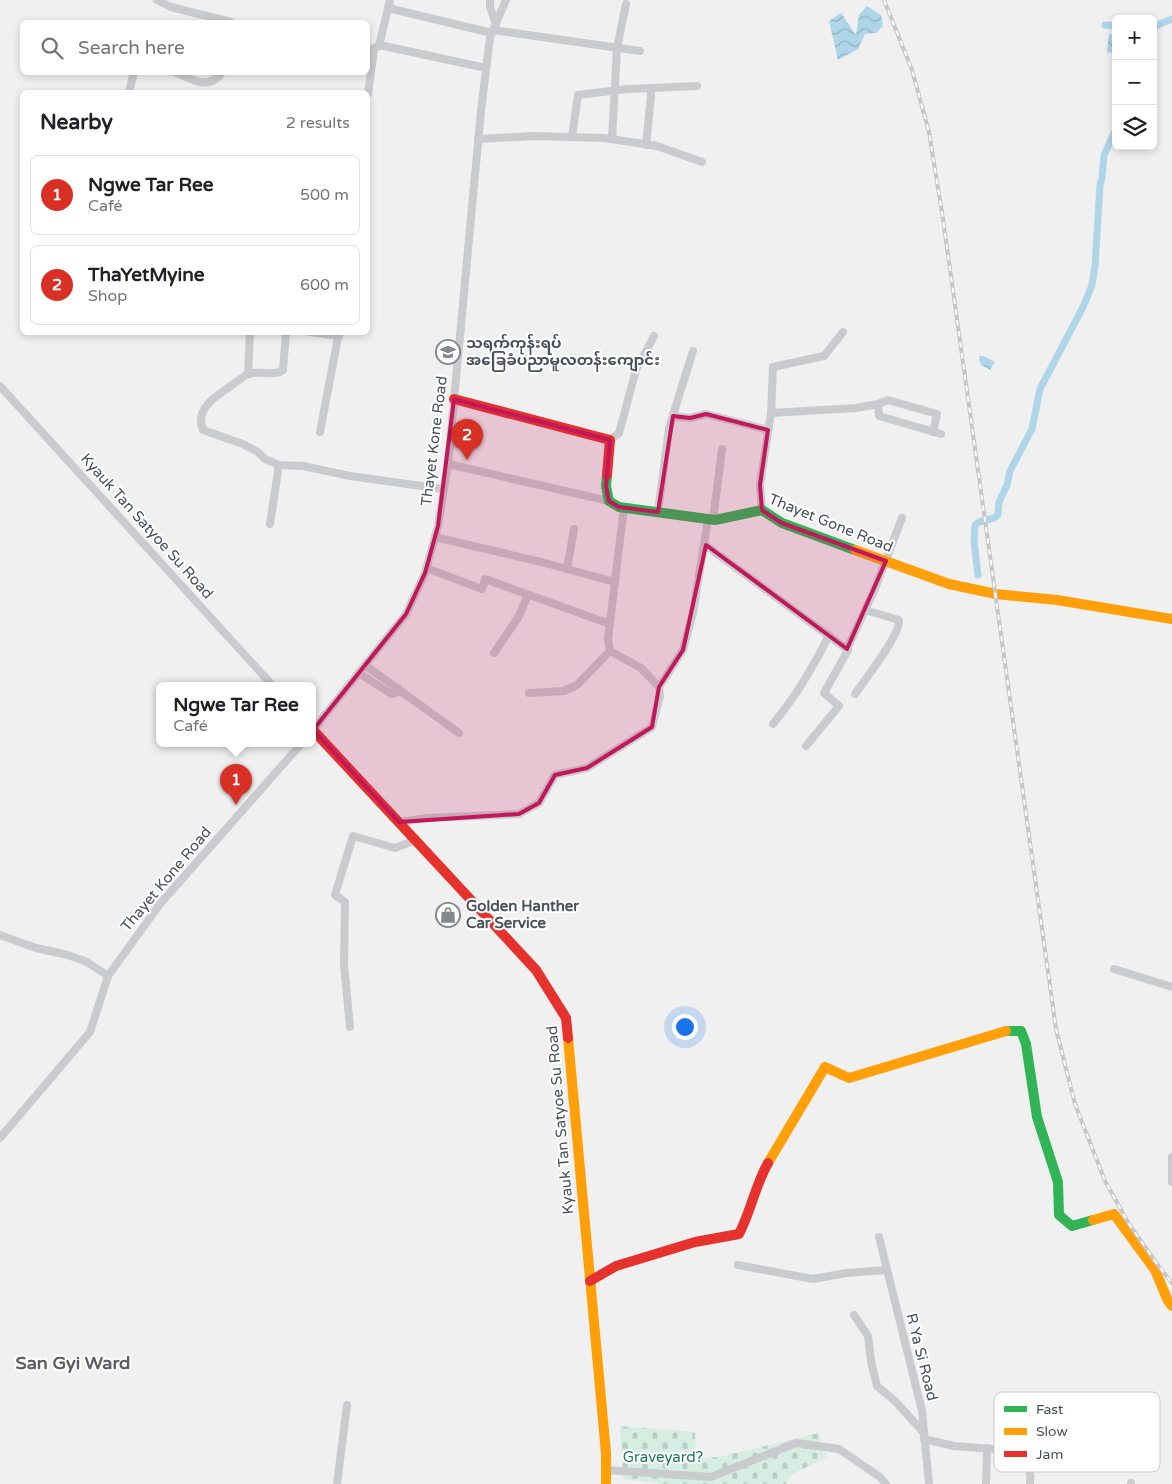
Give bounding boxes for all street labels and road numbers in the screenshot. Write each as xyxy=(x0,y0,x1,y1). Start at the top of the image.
street label: Thayet Kone Road xyxy=(417,375,451,507)
street label: Kyauk Tan Satyoe Su Road xyxy=(77,450,217,602)
street label: Thayet Gone Road xyxy=(766,490,896,556)
street label: Thayet Kone Road xyxy=(117,823,215,935)
street label: Kyauk Tan Satyoe Su Road xyxy=(543,1025,577,1215)
street label: R Ya Si Road xyxy=(902,1311,942,1403)

